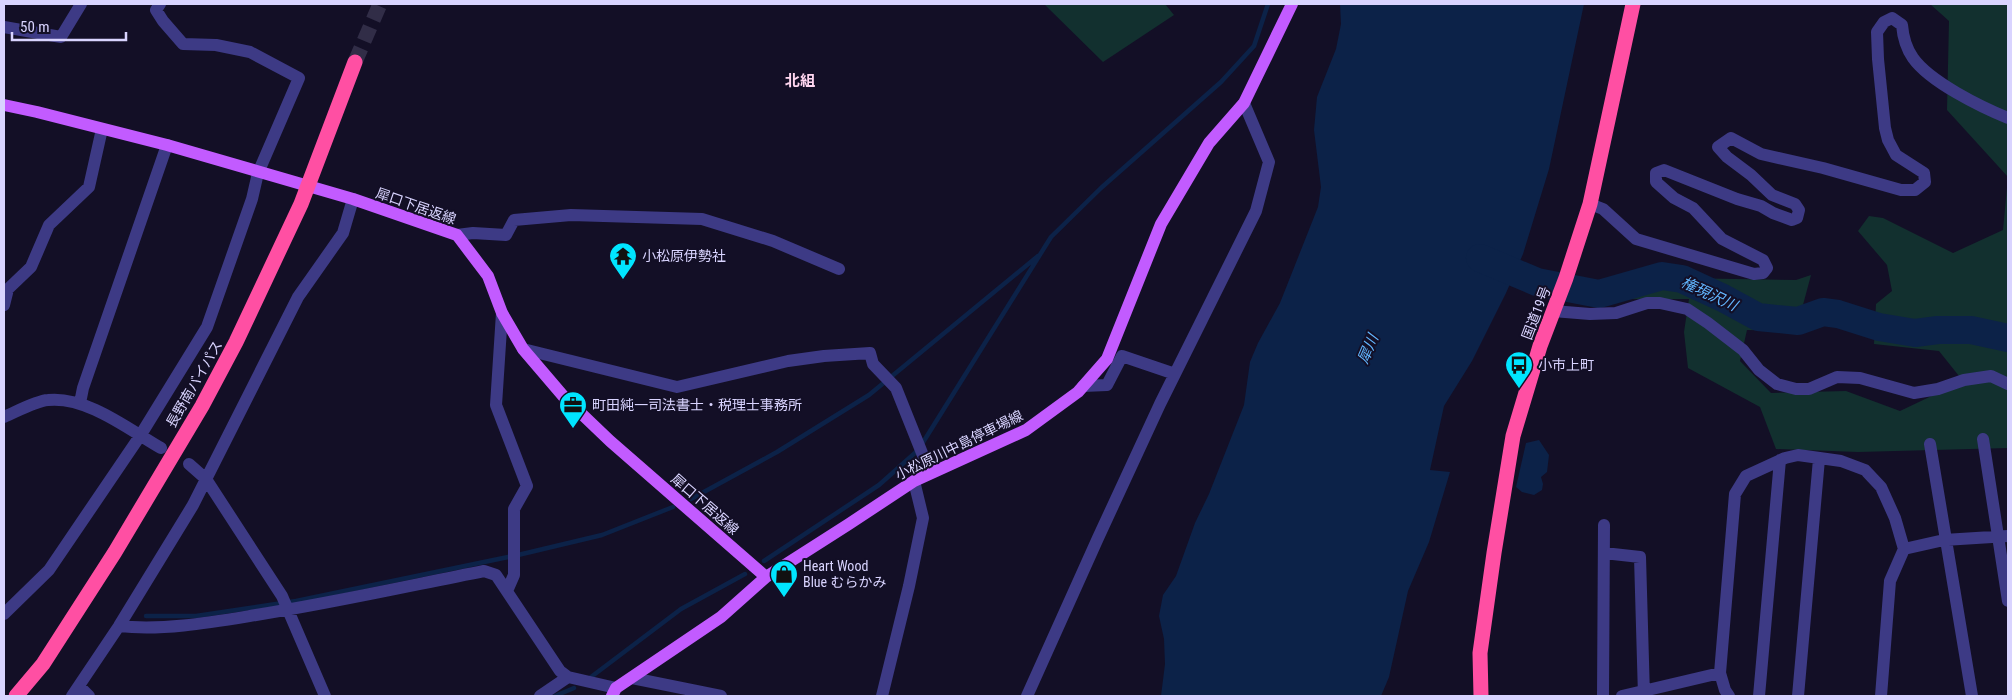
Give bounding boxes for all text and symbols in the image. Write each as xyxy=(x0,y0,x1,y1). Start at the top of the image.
scale bar xyxy=(12,10,126,42)
text: 50 m xyxy=(20,18,50,36)
district label: 北組 xyxy=(785,72,815,90)
street label: 犀口下居返線 xyxy=(374,185,458,227)
temple icon: 小松原伊勢社 xyxy=(608,241,638,280)
place label: 小松原伊勢社 xyxy=(642,248,726,264)
water label: 権現沢川 xyxy=(1678,273,1742,316)
street label: 国道19号 xyxy=(1519,284,1553,342)
water label: 犀川 xyxy=(1354,330,1383,366)
street label: 長野南バイパス xyxy=(163,338,225,430)
bus stop icon: 小市上町 xyxy=(1504,350,1534,389)
place label: 小市上町 xyxy=(1538,357,1594,373)
office icon: 町田純一司法書士・税理士事務所 xyxy=(558,390,588,429)
place label: 町田純一司法書士・税理士事務所 xyxy=(592,397,802,413)
street label: 小松原川中島停車場線 xyxy=(893,407,1025,483)
street label: 犀口下居返線 xyxy=(668,470,742,538)
place label: Heart Wood Blue むらかみ xyxy=(803,558,886,590)
shop icon: Heart Wood Blue むらかみ xyxy=(769,559,799,598)

